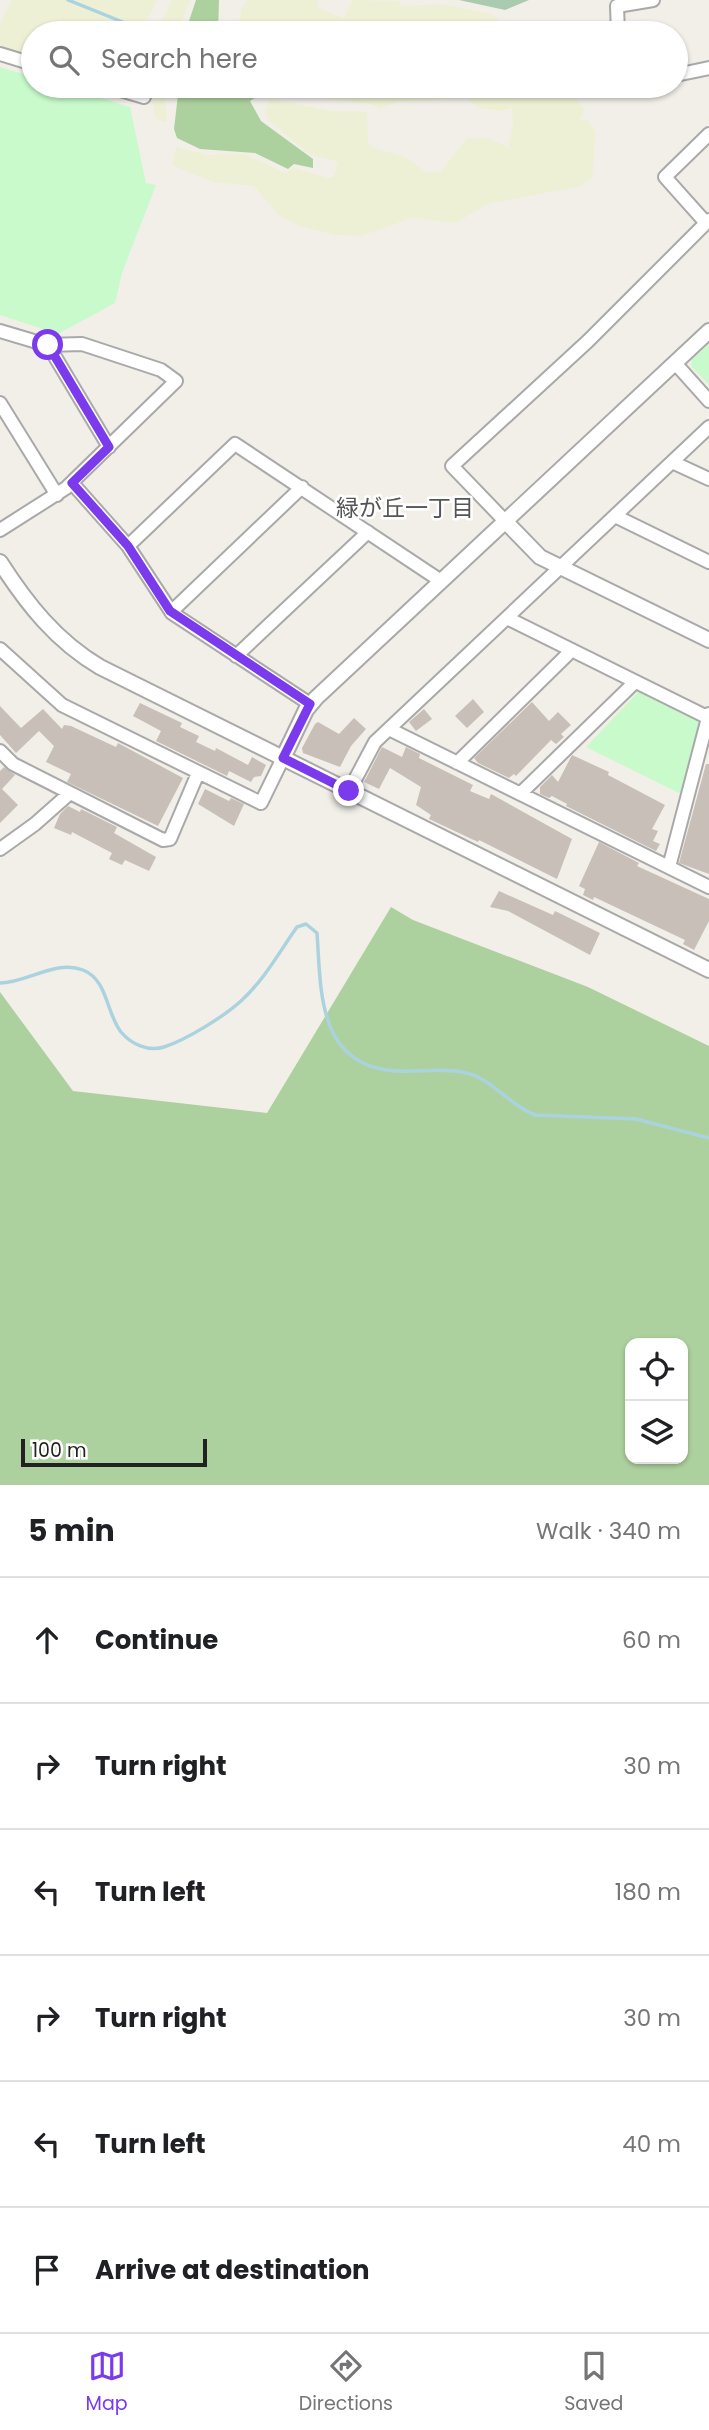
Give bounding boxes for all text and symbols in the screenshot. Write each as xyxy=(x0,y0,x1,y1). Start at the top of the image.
search box xyxy=(21,21,688,98)
icon: search xyxy=(45,41,83,79)
text: Search here xyxy=(101,41,258,77)
route start xyxy=(32,329,63,360)
district label: 緑が丘一丁目 xyxy=(336,492,474,524)
route end xyxy=(333,775,364,806)
map controls xyxy=(625,1338,688,1464)
button: locate xyxy=(625,1338,688,1401)
button: layers xyxy=(625,1401,688,1464)
scale bar xyxy=(21,1436,206,1468)
text: 100 m xyxy=(32,1437,87,1464)
text: 5 min xyxy=(28,1509,115,1552)
text: Walk · 340 m xyxy=(536,1515,681,1547)
icon: ahead xyxy=(28,1621,66,1659)
text: Continue xyxy=(95,1622,218,1658)
text: 60 m xyxy=(622,1624,681,1656)
icon: right xyxy=(28,1747,66,1785)
text: Turn right xyxy=(95,1748,227,1784)
text: 30 m xyxy=(623,1750,681,1782)
icon: left xyxy=(28,1873,66,1911)
text: Turn left xyxy=(95,1874,206,1910)
text: 180 m xyxy=(615,1876,681,1908)
icon: right xyxy=(28,1999,66,2037)
text: Turn right xyxy=(95,2000,227,2036)
text: 30 m xyxy=(623,2002,681,2034)
icon: left xyxy=(28,2125,66,2163)
text: Turn left xyxy=(95,2126,206,2162)
text: 40 m xyxy=(622,2128,681,2160)
icon: arrive xyxy=(28,2251,66,2289)
text: Arrive at destination xyxy=(95,2252,370,2288)
tab: Map xyxy=(86,2347,128,2418)
tab: Directions xyxy=(299,2347,393,2418)
tab: Saved xyxy=(564,2347,623,2418)

